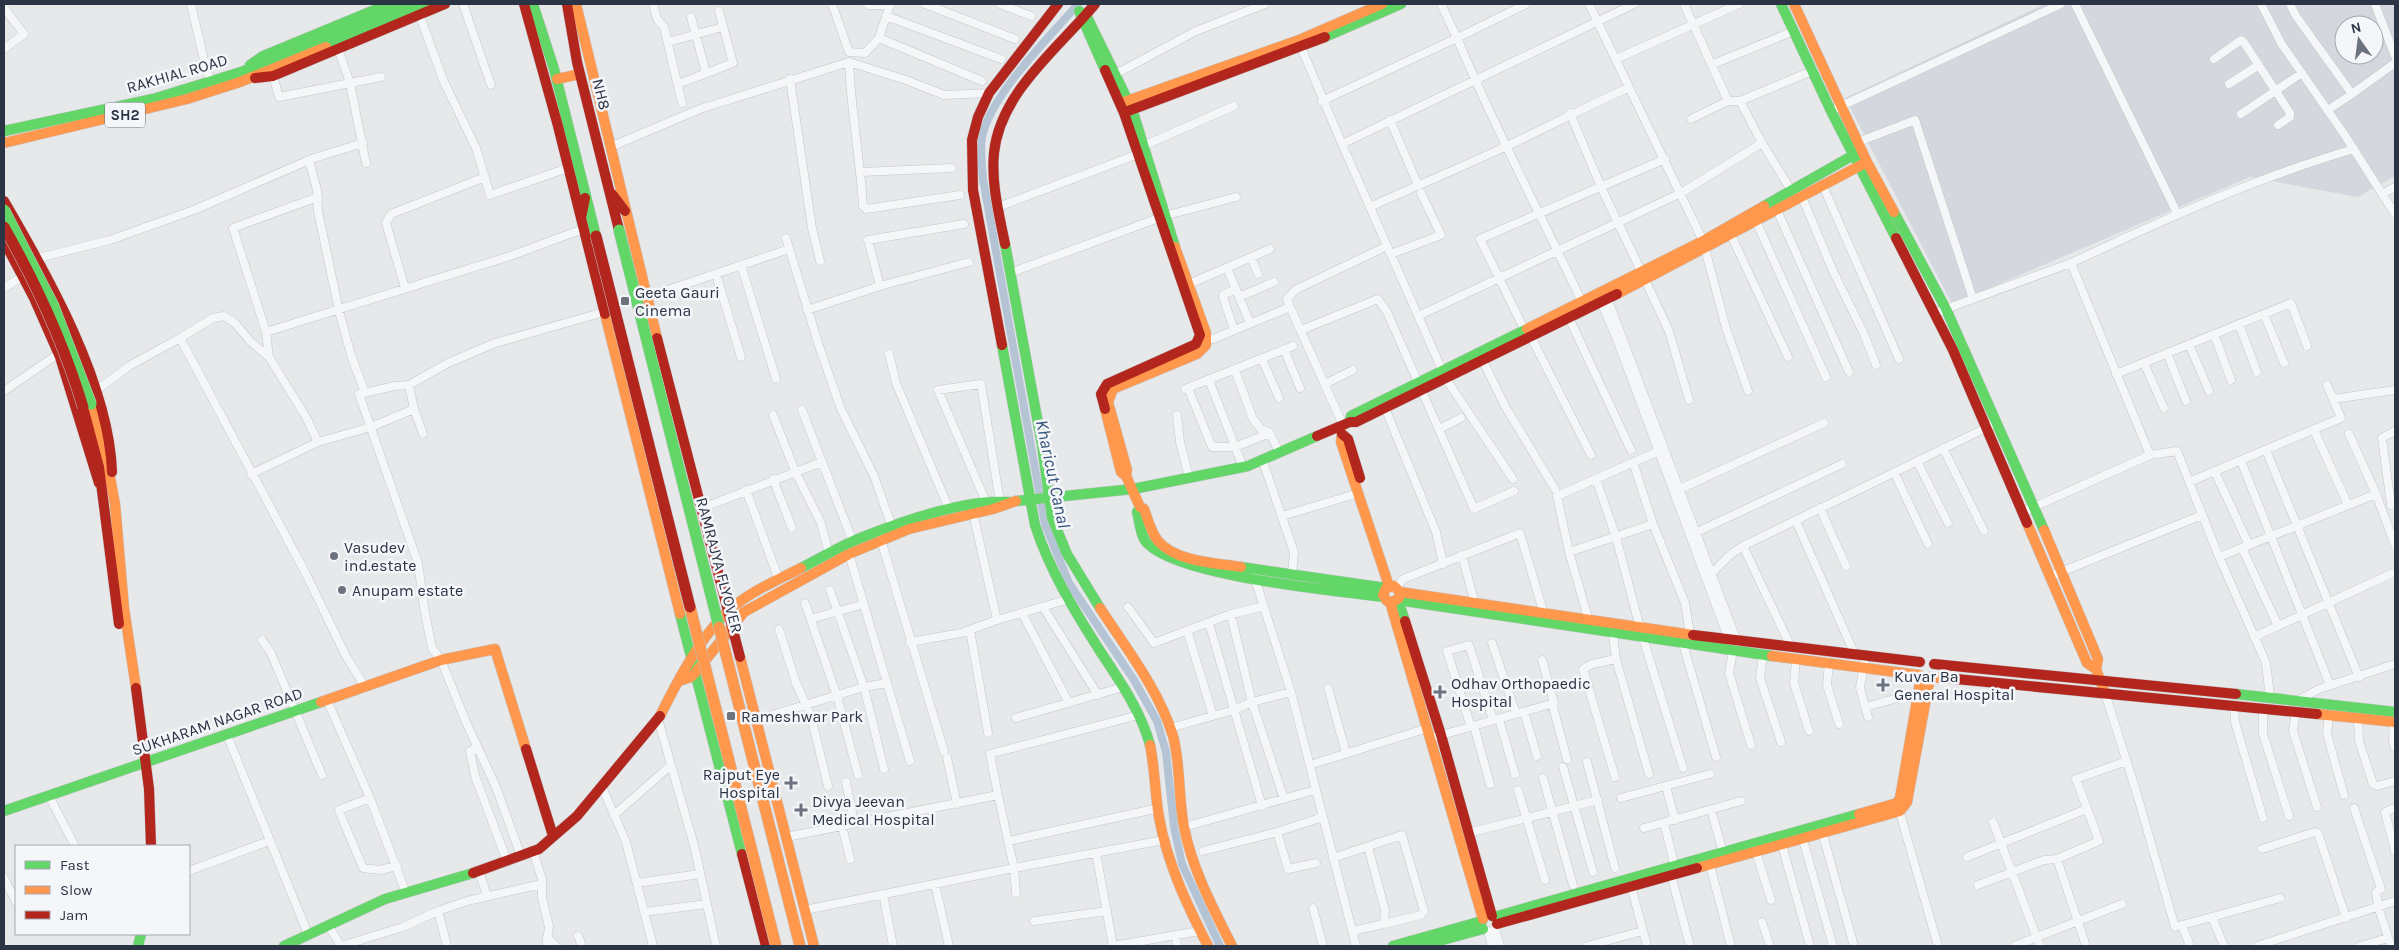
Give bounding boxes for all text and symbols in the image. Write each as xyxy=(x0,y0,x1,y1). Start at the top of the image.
north arrow xyxy=(2334,15,2384,65)
text: N xyxy=(2349,18,2363,37)
street label: RAKHIAL ROAD xyxy=(124,50,230,97)
street label: NH8 xyxy=(588,77,615,112)
road number: SH2 xyxy=(105,102,145,128)
place label: Geeta Gauri Cinema xyxy=(635,283,720,320)
marker: Geeta Gauri Cinema xyxy=(619,295,631,307)
water label: Kharicut Canal xyxy=(1031,418,1075,531)
street label: RAMRAJYA FLYOVER xyxy=(692,495,747,635)
place label: Vasudev ind.estate xyxy=(344,538,416,575)
marker: Vasudev ind.estate xyxy=(328,550,340,562)
place label: Anupam estate xyxy=(352,581,463,600)
marker: Anupam estate xyxy=(336,584,348,596)
place label: Kuvar Ba General Hospital xyxy=(1894,667,2015,704)
place label: Odhav Orthopaedic Hospital xyxy=(1451,674,1591,711)
marker: Kuvar Ba General Hospital xyxy=(1876,678,1890,692)
street label: SUKHARAM NAGAR ROAD xyxy=(129,683,305,760)
marker: Odhav Orthopaedic Hospital xyxy=(1433,685,1447,699)
place label: Rameshwar Park xyxy=(741,707,863,726)
marker: Rameshwar Park xyxy=(725,710,737,722)
place label: Rajput Eye Hospital xyxy=(703,765,780,802)
marker: Rajput Eye Hospital xyxy=(784,776,798,790)
place label: Divya Jeevan Medical Hospital xyxy=(812,792,935,829)
marker: Divya Jeevan Medical Hospital xyxy=(794,803,808,817)
legend xyxy=(15,845,190,935)
text: Fast xyxy=(60,856,90,874)
text: Slow xyxy=(60,881,92,899)
text: Jam xyxy=(60,906,88,924)

